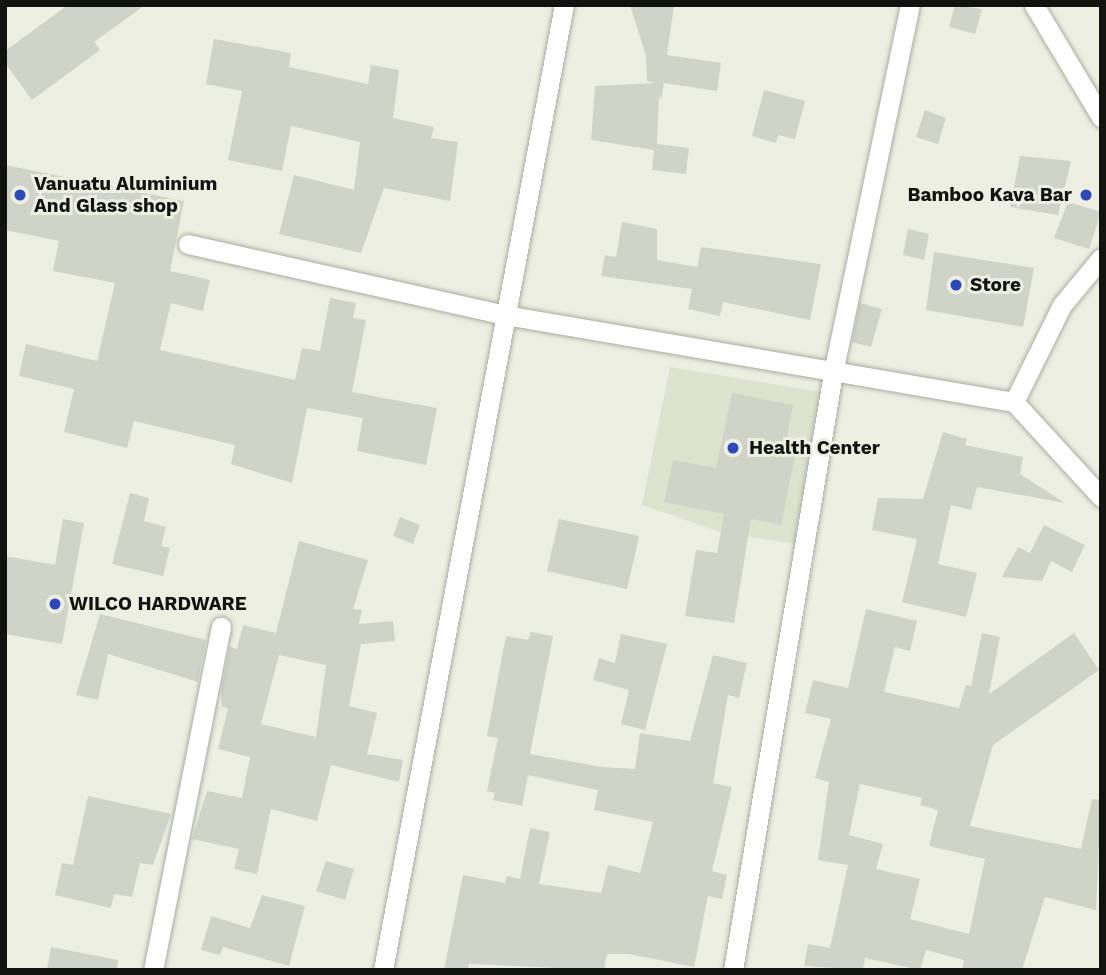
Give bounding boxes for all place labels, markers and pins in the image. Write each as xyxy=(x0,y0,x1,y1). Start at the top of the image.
place label: Vanuatu Aluminium And Glass shop xyxy=(34,173,218,217)
place label: Bamboo Kava Bar xyxy=(907,184,1072,206)
marker: Vanuatu Aluminium And Glass shop xyxy=(12,187,28,203)
marker: Bamboo Kava Bar xyxy=(1078,187,1094,203)
place label: Store xyxy=(970,274,1021,296)
marker: Store xyxy=(948,277,964,293)
place label: Health Center xyxy=(749,437,880,459)
marker: Health Center xyxy=(723,438,743,458)
place label: WILCO HARDWARE xyxy=(69,593,247,615)
marker: WILCO HARDWARE xyxy=(47,596,63,612)

